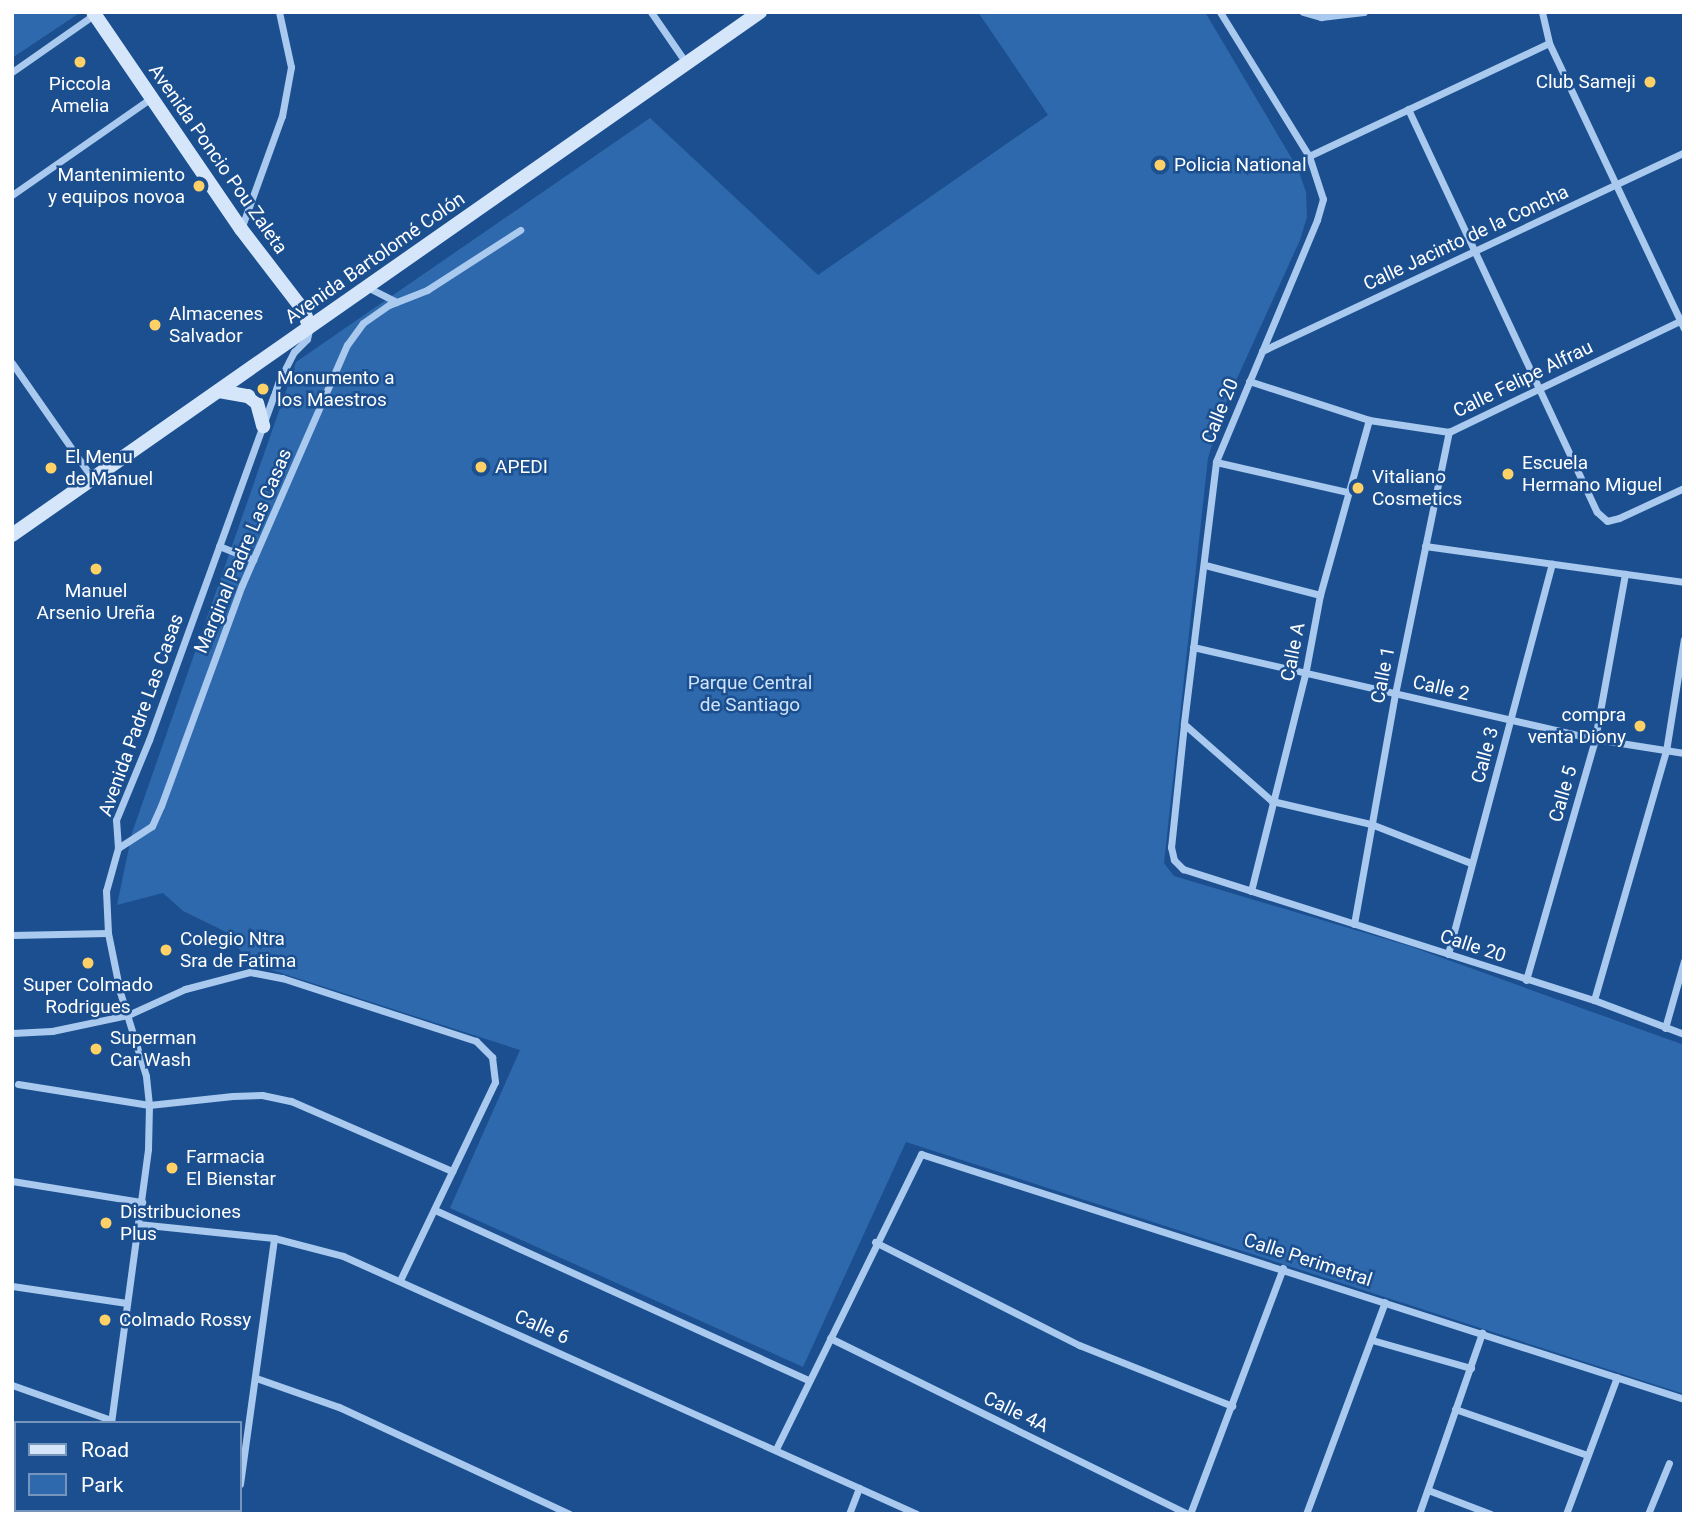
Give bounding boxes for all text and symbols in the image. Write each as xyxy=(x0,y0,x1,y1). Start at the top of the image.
marker: Piccola Amelia xyxy=(72,54,88,70)
street label: Avenida Poncio Pou Zaleta xyxy=(144,60,292,258)
place label: Club Sameji xyxy=(1536,71,1636,93)
place label: Piccola Amelia xyxy=(49,73,111,117)
marker: Club Sameji xyxy=(1642,74,1658,90)
place label: Policia National xyxy=(1174,154,1307,176)
marker: Policia National xyxy=(1152,157,1168,173)
place label: Mantenimiento y equipos novoa xyxy=(48,164,185,208)
marker: Mantenimiento y equipos novoa xyxy=(191,178,207,194)
street label: Calle Jacinto de la Concha xyxy=(1360,180,1572,296)
street label: Avenida Bartolomé Colón xyxy=(281,187,469,329)
place label: Almacenes Salvador xyxy=(169,303,263,347)
marker: Almacenes Salvador xyxy=(147,317,163,333)
street label: Calle Felipe Alfrau xyxy=(1450,335,1596,423)
place label: Monumento a los Maestros xyxy=(277,367,395,411)
street label: Calle 20 xyxy=(1197,375,1243,447)
marker: Monumento a los Maestros xyxy=(255,381,271,397)
street label: Marginal Padre Las Casas xyxy=(189,445,297,657)
place label: El Menu de Manuel xyxy=(65,446,153,490)
place label: Escuela Hermano Miguel xyxy=(1522,452,1662,496)
place label: APEDI xyxy=(495,456,548,478)
marker: APEDI xyxy=(473,459,489,475)
marker: El Menu de Manuel xyxy=(43,460,59,476)
place label: Vitaliano Cosmetics xyxy=(1372,466,1462,510)
marker: Escuela Hermano Miguel xyxy=(1500,466,1516,482)
marker: Vitaliano Cosmetics xyxy=(1350,480,1366,496)
marker: Manuel Arsenio Ureña xyxy=(88,561,104,577)
place label: Manuel Arsenio Ureña xyxy=(37,580,155,624)
street label: Avenida Padre Las Casas xyxy=(94,611,188,819)
street label: Calle A xyxy=(1276,621,1310,683)
street label: Calle 1 xyxy=(1366,645,1400,705)
street label: Calle 2 xyxy=(1410,670,1472,706)
park label: Parque Central de Santiago xyxy=(688,672,812,716)
place label: compra venta Diony xyxy=(1528,704,1626,748)
marker: compra venta Diony xyxy=(1632,718,1648,734)
street label: Calle 3 xyxy=(1467,724,1503,786)
street label: Calle 5 xyxy=(1544,763,1582,825)
street label: Calle 20 xyxy=(1437,925,1509,967)
place label: Colegio Ntra Sra de Fatima xyxy=(180,928,296,972)
marker: Colegio Ntra Sra de Fatima xyxy=(158,942,174,958)
marker: Super Colmado Rodrigues xyxy=(80,955,96,971)
place label: Super Colmado Rodrigues xyxy=(23,974,153,1018)
place label: Superman Car Wash xyxy=(110,1027,196,1071)
marker: Superman Car Wash xyxy=(88,1041,104,1057)
place label: Farmacia El Bienstar xyxy=(186,1146,276,1190)
marker: Farmacia El Bienstar xyxy=(164,1160,180,1176)
place label: Distribuciones Plus xyxy=(120,1201,241,1245)
marker: Distribuciones Plus xyxy=(98,1215,114,1231)
street label: Calle Perimetral xyxy=(1241,1228,1375,1292)
street label: Calle 6 xyxy=(511,1305,573,1349)
place label: Colmado Rossy xyxy=(119,1309,251,1331)
marker: Colmado Rossy xyxy=(97,1312,113,1328)
street label: Calle 4A xyxy=(980,1386,1052,1438)
legend xyxy=(14,1421,242,1512)
text: Road xyxy=(81,1438,129,1462)
text: Park xyxy=(81,1473,123,1497)

